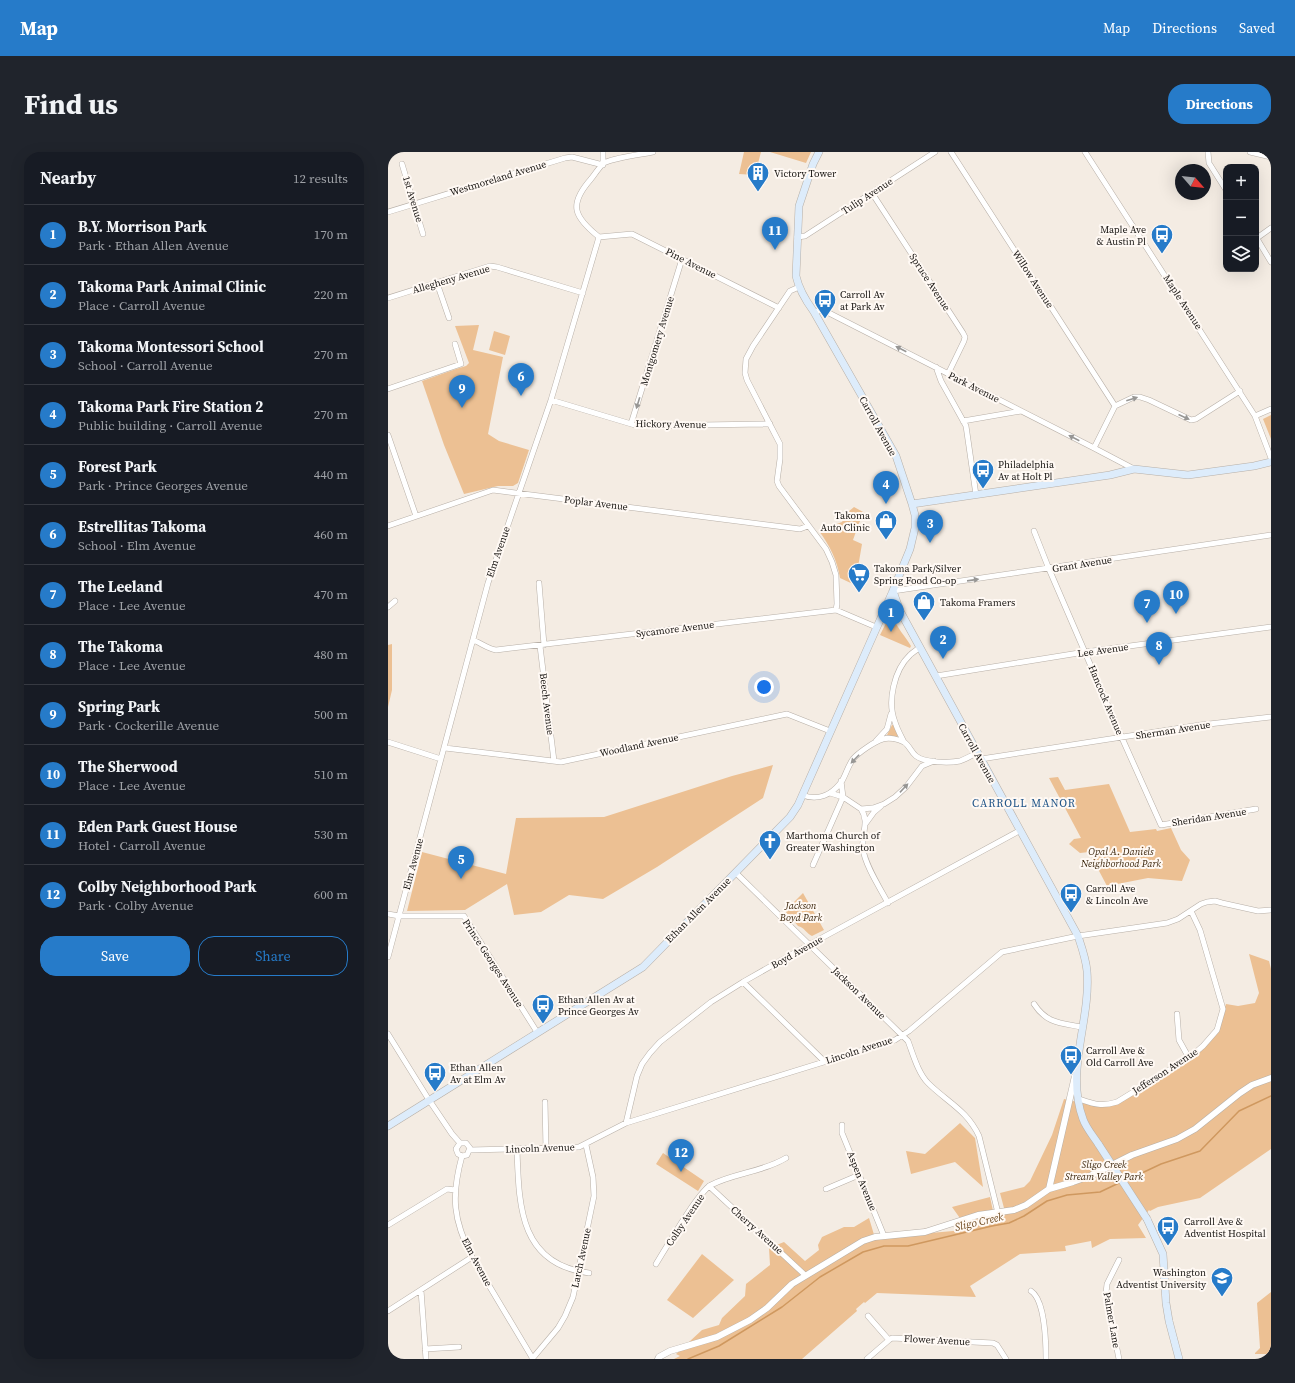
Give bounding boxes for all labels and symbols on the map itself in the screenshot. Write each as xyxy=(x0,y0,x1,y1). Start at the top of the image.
street label: Westmoreland Avenue xyxy=(448,157,548,199)
building icon: Victory Tower xyxy=(745,160,771,193)
north arrow xyxy=(1175,164,1211,200)
place label: Victory Tower xyxy=(774,167,837,180)
street label: 1st Avenue xyxy=(400,174,426,224)
street label: Tulip Avenue xyxy=(839,175,895,217)
pin: 11 xyxy=(762,217,788,250)
bus stop icon: Maple Ave & Austin Pl xyxy=(1149,222,1175,255)
place label: Maple Ave & Austin Pl xyxy=(1096,223,1146,248)
street label: Pine Avenue xyxy=(663,245,719,281)
street label: Willow Avenue xyxy=(1009,248,1057,310)
street label: Spruce Avenue xyxy=(907,251,953,313)
street label: Allegheny Avenue xyxy=(411,262,491,296)
street label: Maple Avenue xyxy=(1160,272,1206,332)
bus stop icon: Carroll Av at Park Av xyxy=(812,287,838,320)
place label: Carroll Av at Park Av xyxy=(840,288,885,313)
street label: Montgomery Avenue xyxy=(637,295,677,387)
one-way arrow xyxy=(895,346,907,353)
pin: 6 xyxy=(508,363,534,396)
street label: Park Avenue xyxy=(946,369,1002,405)
pin: 9 xyxy=(449,375,475,408)
street label: Carroll Avenue xyxy=(856,394,900,458)
one-way arrow xyxy=(1126,396,1138,402)
one-way arrow xyxy=(635,397,641,409)
one-way arrow xyxy=(1178,414,1189,420)
street label: Hickory Avenue xyxy=(635,417,707,431)
one-way arrow xyxy=(1069,435,1080,441)
bus stop icon: Philadelphia Av at Holt Pl xyxy=(970,457,996,490)
place label: Philadelphia Av at Holt Pl xyxy=(998,458,1055,483)
pin: 4 xyxy=(873,471,899,504)
street label: Poplar Avenue xyxy=(563,493,629,513)
shop icon: Takoma Auto Clinic xyxy=(873,508,899,541)
place label: Takoma Auto Clinic xyxy=(820,509,871,534)
pin: 3 xyxy=(917,510,943,543)
street label: Elm Avenue xyxy=(483,525,513,579)
street label: Grant Avenue xyxy=(1051,553,1113,575)
supermarket icon: Takoma Park/Silver Spring Food Co-op xyxy=(846,561,872,594)
place label: Takoma Park/Silver Spring Food Co-op xyxy=(874,562,962,587)
one-way arrow xyxy=(967,577,979,583)
pin: 10 xyxy=(1163,581,1189,614)
shop icon: Takoma Framers xyxy=(911,589,937,622)
pin: 7 xyxy=(1134,590,1160,623)
place label: Takoma Framers xyxy=(940,596,1015,609)
pin: 1 xyxy=(878,599,904,632)
street label: Sycamore Avenue xyxy=(635,618,715,640)
pin: 2 xyxy=(930,626,956,659)
pin: 8 xyxy=(1146,632,1172,665)
street label: Lee Avenue xyxy=(1077,640,1129,660)
street label: Hancock Avenue xyxy=(1085,663,1127,737)
street label: Beech Avenue xyxy=(537,672,557,736)
your location xyxy=(754,677,774,697)
street label: Sherman Avenue xyxy=(1135,718,1211,742)
street label: Carroll Avenue xyxy=(955,721,999,785)
street label: Woodland Avenue xyxy=(598,730,680,760)
one-way arrow xyxy=(850,754,860,764)
one-way arrow xyxy=(899,783,909,793)
district label: CARROLL MANOR xyxy=(972,796,1076,811)
street label: Sheridan Avenue xyxy=(1171,805,1247,829)
church icon: Marthoma Church of Greater Washington xyxy=(757,828,783,861)
place label: Marthoma Church of Greater Washington xyxy=(786,829,881,854)
street label: Elm Avenue xyxy=(400,837,426,891)
park label: Opal A. Daniels Neighborhood Park xyxy=(1080,845,1161,870)
pin: 5 xyxy=(448,846,474,879)
street label: Ethan Allen Avenue xyxy=(662,874,734,946)
bus stop icon: Carroll Ave & Lincoln Ave xyxy=(1058,881,1084,914)
place label: Carroll Ave & Lincoln Ave xyxy=(1086,882,1148,907)
park label: Jackson Boyd Park xyxy=(779,899,822,924)
street label: Prince Georges Avenue xyxy=(460,916,526,1010)
street label: Boyd Avenue xyxy=(769,932,825,972)
street label: Jackson Avenue xyxy=(829,963,889,1022)
bus stop icon: Ethan Allen Av at Prince Georges Av xyxy=(530,992,556,1025)
place label: Ethan Allen Av at Prince Georges Av xyxy=(558,993,639,1018)
street label: Lincoln Avenue xyxy=(824,1033,894,1067)
bus stop icon: Carroll Ave & Old Carroll Ave xyxy=(1058,1043,1084,1076)
place label: Carroll Ave & Old Carroll Ave xyxy=(1086,1044,1153,1069)
street label: Jefferson Avenue xyxy=(1129,1045,1200,1097)
bus stop icon: Ethan Allen Av at Elm Av xyxy=(422,1060,448,1093)
place label: Ethan Allen Av at Elm Av xyxy=(450,1061,506,1086)
pin: 12 xyxy=(668,1139,694,1172)
street label: Lincoln Avenue xyxy=(505,1140,575,1156)
street label: Aspen Avenue xyxy=(844,1149,880,1213)
park label: Sligo Creek Stream Valley Park xyxy=(1065,1158,1143,1183)
street label: Colby Avenue xyxy=(663,1191,707,1249)
street label: Cherry Avenue xyxy=(728,1203,786,1257)
water label: Sligo Creek xyxy=(953,1209,1006,1235)
bus stop icon: Carroll Ave & Adventist Hospital xyxy=(1155,1214,1181,1247)
place label: Carroll Ave & Adventist Hospital xyxy=(1184,1215,1266,1240)
street label: Larch Avenue xyxy=(568,1227,594,1289)
street label: Elm Avenue xyxy=(459,1235,495,1289)
school or university icon: Washington Adventist University xyxy=(1209,1265,1235,1298)
place label: Washington Adventist University xyxy=(1116,1266,1207,1291)
street label: Palmer Lane xyxy=(1101,1291,1123,1349)
street label: Flower Avenue xyxy=(904,1332,970,1348)

